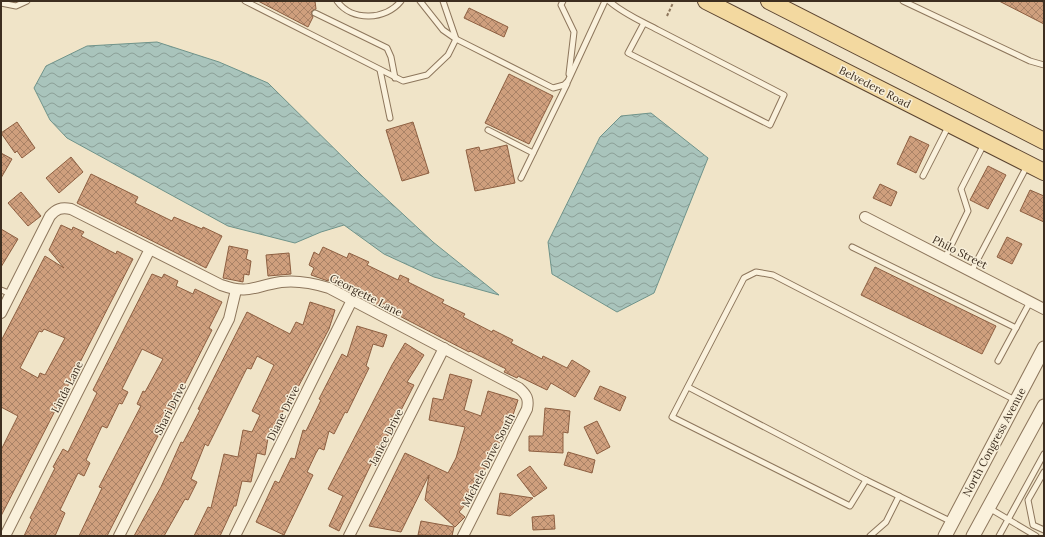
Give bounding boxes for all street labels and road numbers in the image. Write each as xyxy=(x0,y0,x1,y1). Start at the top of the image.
street label: Belvedere Road xyxy=(837,63,914,111)
street label: Philo Street xyxy=(930,232,990,272)
street label: Georgette Lane xyxy=(327,271,405,319)
street label: Linda Lane xyxy=(48,359,86,415)
street label: Shari Drive xyxy=(151,381,189,437)
street label: Diane Drive xyxy=(264,383,302,443)
street label: North Congress Avenue xyxy=(959,385,1029,499)
street label: Janice Drive xyxy=(365,406,406,468)
street label: Michele Drive South xyxy=(458,410,518,509)

